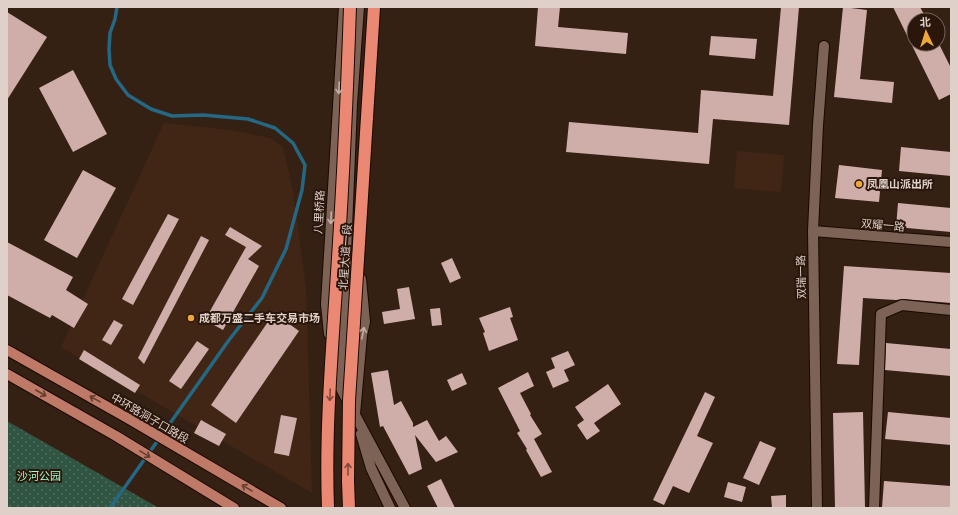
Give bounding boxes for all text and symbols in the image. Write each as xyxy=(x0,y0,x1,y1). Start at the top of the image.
north arrow xyxy=(906,12,946,52)
text: 北 xyxy=(919,14,931,29)
one-way arrow xyxy=(335,81,342,94)
place label: 凤凰山派出所 xyxy=(867,176,933,191)
marker: 凤凰山派出所 xyxy=(854,179,864,189)
street label: 八里桥路 xyxy=(310,190,327,234)
one-way arrow xyxy=(327,211,335,224)
street label: 双耀一路 xyxy=(860,215,906,234)
street label: 北星大道一段 xyxy=(335,224,354,290)
street label: 双瑞一路 xyxy=(793,255,808,299)
place label: 成都万盛二手车交易市场 xyxy=(199,310,320,325)
marker: 成都万盛二手车交易市场 xyxy=(186,313,196,323)
one-way arrow xyxy=(359,327,367,340)
one-way arrow xyxy=(326,388,334,401)
street label: 中环路洞子口路段 xyxy=(108,389,192,446)
one-way arrow xyxy=(35,390,47,398)
one-way arrow xyxy=(89,395,101,403)
one-way arrow xyxy=(139,451,151,459)
one-way arrow xyxy=(344,463,352,476)
park label: 沙河公园 xyxy=(17,468,61,483)
one-way arrow xyxy=(241,484,253,492)

